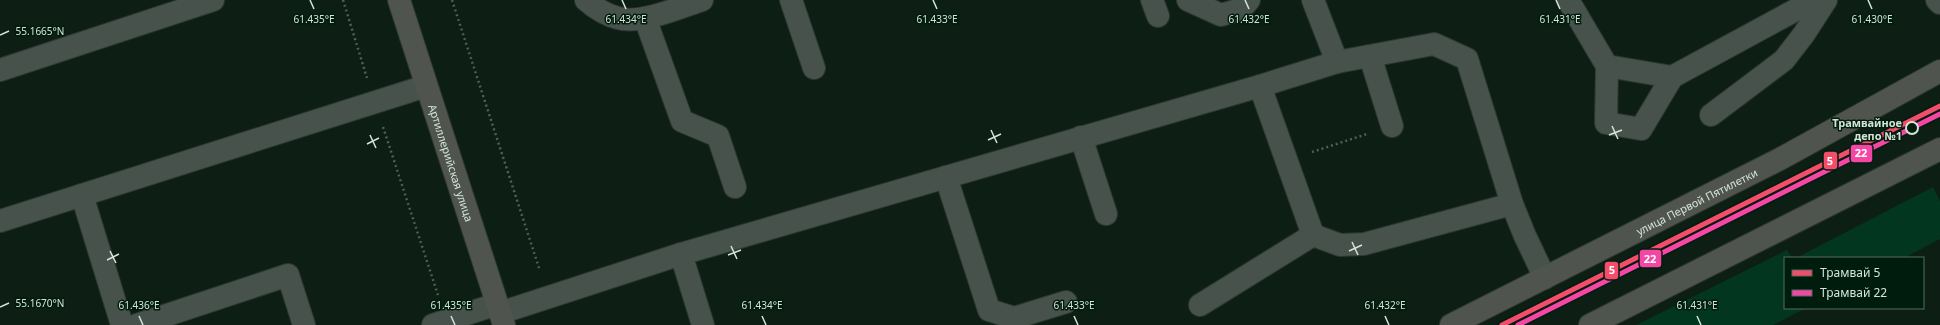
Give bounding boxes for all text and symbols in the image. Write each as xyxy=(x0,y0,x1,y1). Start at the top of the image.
text: 61.435°E xyxy=(293,12,335,26)
text: 61.434°E xyxy=(605,12,647,26)
text: 61.433°E xyxy=(916,12,958,26)
text: 61.432°E xyxy=(1228,12,1270,26)
text: 61.431°E xyxy=(1539,12,1581,26)
text: 61.430°E xyxy=(1851,12,1893,26)
text: 55.1665°N xyxy=(16,24,64,38)
street label: Артиллерийская улица xyxy=(426,102,478,223)
place label: Трамвайное депо №1 xyxy=(1832,115,1902,143)
marker: Трамвайное депо №1 xyxy=(1905,121,1919,135)
line badge: 22 xyxy=(1850,144,1873,163)
text: 22 xyxy=(1855,145,1867,160)
line badge: 5 xyxy=(1823,151,1838,170)
text: 5 xyxy=(1827,153,1833,168)
street label: улица Первой Пятилетки xyxy=(1633,164,1760,238)
line badge: 22 xyxy=(1639,249,1662,268)
text: 22 xyxy=(1644,251,1656,266)
legend xyxy=(1784,257,1924,309)
line badge: 5 xyxy=(1604,261,1619,280)
text: 5 xyxy=(1609,262,1615,277)
text: Трамвай 5 xyxy=(1820,264,1881,281)
text: Трамвай 22 xyxy=(1820,284,1887,301)
text: 55.1670°N xyxy=(16,296,64,310)
text: 61.436°E xyxy=(118,298,160,312)
text: 61.435°E xyxy=(430,298,472,312)
text: 61.434°E xyxy=(741,298,783,312)
text: 61.433°E xyxy=(1053,298,1095,312)
text: 61.432°E xyxy=(1364,298,1406,312)
text: 61.431°E xyxy=(1676,298,1718,312)

